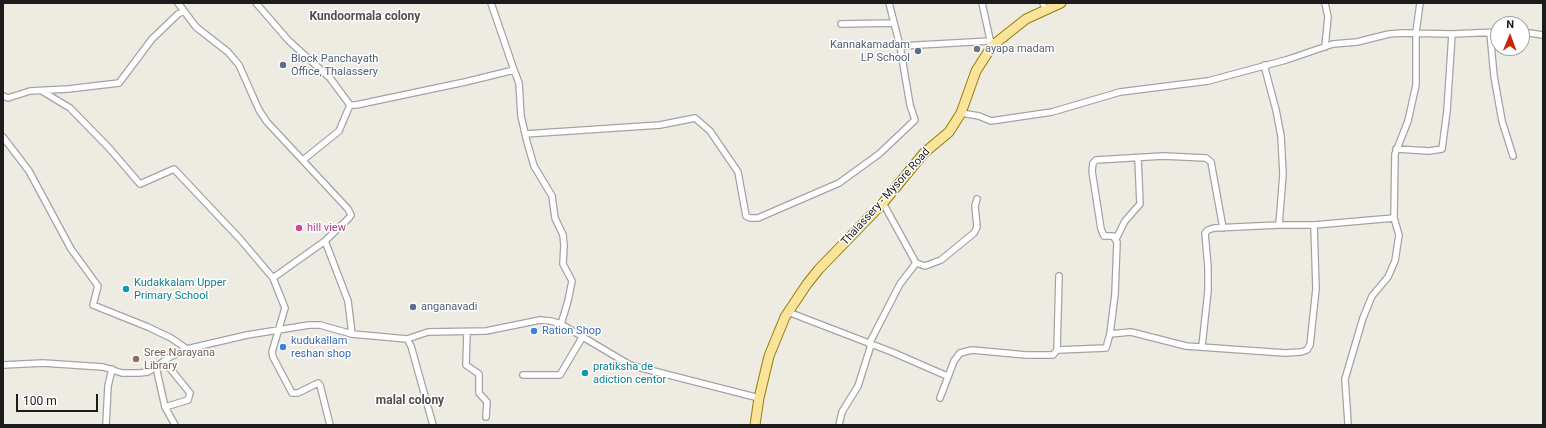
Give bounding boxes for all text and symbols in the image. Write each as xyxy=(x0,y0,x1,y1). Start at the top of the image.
district label: Kundoormala colony xyxy=(310,10,420,24)
north arrow xyxy=(1490,16,1530,56)
text: N xyxy=(1506,18,1514,31)
place label: Kannakamadam LP School xyxy=(830,38,910,64)
place label: ayapa madam xyxy=(985,42,1054,56)
marker: ayapa madam xyxy=(972,44,982,54)
marker: Kannakamadam LP School xyxy=(913,46,923,56)
place label: Block Panchayath Office, Thalassery xyxy=(291,52,378,78)
marker: Block Panchayath Office, Thalassery xyxy=(278,60,288,70)
street label: Thalassery - Mysore Road xyxy=(839,146,933,248)
place label: hill view xyxy=(307,221,346,235)
marker: hill view xyxy=(294,223,304,233)
place label: Kudakkalam Upper Primary School xyxy=(134,276,226,302)
marker: Kudakkalam Upper Primary School xyxy=(121,284,131,294)
place label: anganavadi xyxy=(421,300,477,314)
marker: anganavadi xyxy=(408,302,418,312)
place label: Ration Shop xyxy=(542,324,601,338)
marker: Ration Shop xyxy=(529,326,539,336)
place label: kudukallam reshan shop xyxy=(291,334,351,360)
marker: kudukallam reshan shop xyxy=(278,342,288,352)
place label: Sree Narayana Library xyxy=(144,346,215,372)
marker: Sree Narayana Library xyxy=(131,354,141,364)
place label: pratiksha de adiction centor xyxy=(593,360,666,386)
marker: pratiksha de adiction centor xyxy=(580,368,590,378)
scale bar xyxy=(18,386,100,412)
text: 100 m xyxy=(23,394,57,408)
district label: malal colony xyxy=(376,394,444,408)

